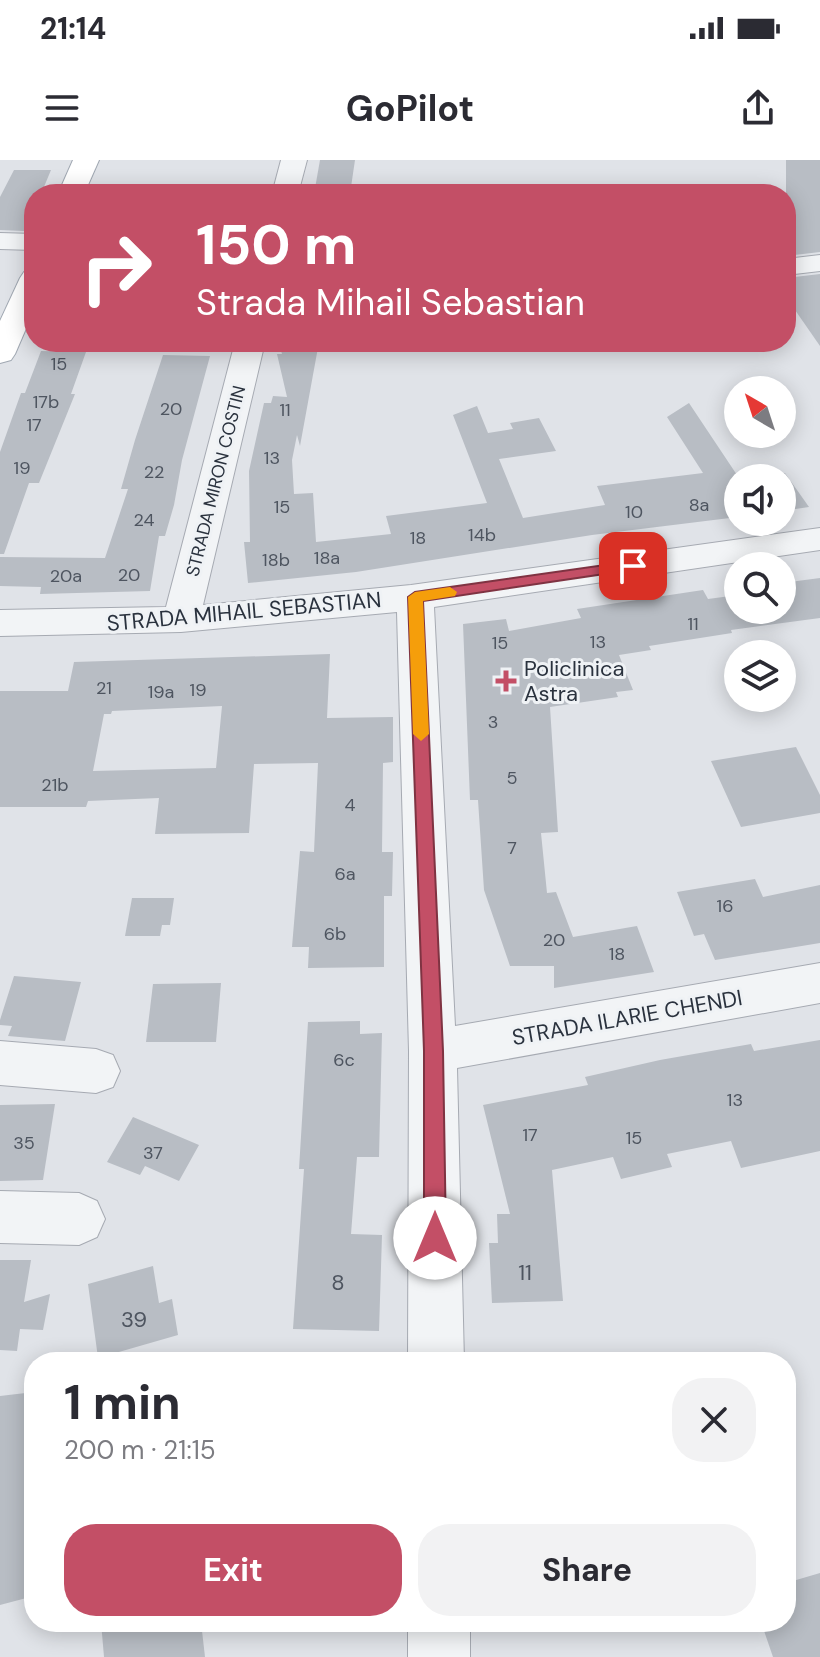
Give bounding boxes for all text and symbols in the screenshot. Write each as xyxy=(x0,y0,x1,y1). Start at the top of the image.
text: 21:14 xyxy=(40,9,106,48)
text: GoPilot xyxy=(346,85,474,132)
icon: menu xyxy=(40,86,84,130)
icon: share xyxy=(736,86,780,130)
text: 150 m xyxy=(196,208,357,281)
icon: right xyxy=(64,216,168,320)
text: Strada Mihail Sebastian xyxy=(196,279,585,326)
house number: 15 xyxy=(51,352,67,376)
north arrow xyxy=(724,376,796,448)
map controls xyxy=(724,376,796,712)
street label: STRADA MIRON COSTIN xyxy=(181,383,251,579)
house number: 17b xyxy=(33,390,59,414)
house number: 20 xyxy=(160,397,182,421)
house number: 11 xyxy=(279,398,291,422)
house number: 17 xyxy=(26,413,42,437)
house number: 13 xyxy=(264,446,280,470)
house number: 19 xyxy=(14,456,30,480)
house number: 22 xyxy=(144,460,164,484)
button: sound xyxy=(724,464,796,536)
house number: 8a xyxy=(689,493,709,517)
house number: 15 xyxy=(274,495,290,519)
house number: 10 xyxy=(625,500,643,524)
house number: 24 xyxy=(134,508,155,532)
house number: 14b xyxy=(468,523,496,547)
house number: 18 xyxy=(410,526,426,550)
pin xyxy=(599,532,667,600)
icon: arrive xyxy=(611,544,655,588)
house number: 18a xyxy=(314,546,340,570)
house number: 18b xyxy=(262,548,290,572)
button: search xyxy=(724,552,796,624)
house number: 20 xyxy=(118,563,140,587)
house number: 20a xyxy=(50,564,82,588)
street label: STRADA MIHAIL SEBASTIAN xyxy=(106,585,382,638)
house number: 11 xyxy=(687,612,699,636)
house number: 13 xyxy=(590,630,606,654)
house number: 15 xyxy=(492,631,508,655)
button: layers xyxy=(724,640,796,712)
place label: Policlinica Astra xyxy=(524,654,625,708)
marker: Policlinica Astra xyxy=(495,670,517,692)
house number: 21 xyxy=(96,676,112,700)
house number: 19 xyxy=(190,678,206,702)
house number: 19a xyxy=(148,680,174,704)
house number: 3 xyxy=(488,710,498,734)
house number: 5 xyxy=(507,766,517,790)
house number: 21b xyxy=(41,773,69,797)
house number: 4 xyxy=(345,793,356,817)
house number: 7 xyxy=(507,836,517,860)
house number: 6a xyxy=(334,862,356,886)
house number: 16 xyxy=(717,894,733,918)
house number: 6b xyxy=(324,922,346,946)
house number: 20 xyxy=(543,928,565,952)
house number: 18 xyxy=(609,942,625,966)
street label: STRADA ILARIE CHENDI xyxy=(510,983,745,1052)
house number: 6c xyxy=(333,1048,355,1072)
house number: 13 xyxy=(727,1088,743,1112)
house number: 17 xyxy=(522,1123,538,1147)
house number: 15 xyxy=(626,1126,642,1150)
house number: 35 xyxy=(13,1131,35,1155)
house number: 37 xyxy=(143,1141,163,1165)
position arrow xyxy=(393,1196,477,1280)
house number: 11 xyxy=(518,1258,532,1287)
house number: 8 xyxy=(331,1268,345,1297)
house number: 39 xyxy=(121,1305,147,1334)
text: 1 min xyxy=(64,1371,181,1434)
button: close xyxy=(672,1378,756,1462)
text: 200 m · 21:15 xyxy=(64,1433,216,1467)
button: Exit xyxy=(64,1524,402,1616)
button: Share xyxy=(418,1524,756,1616)

